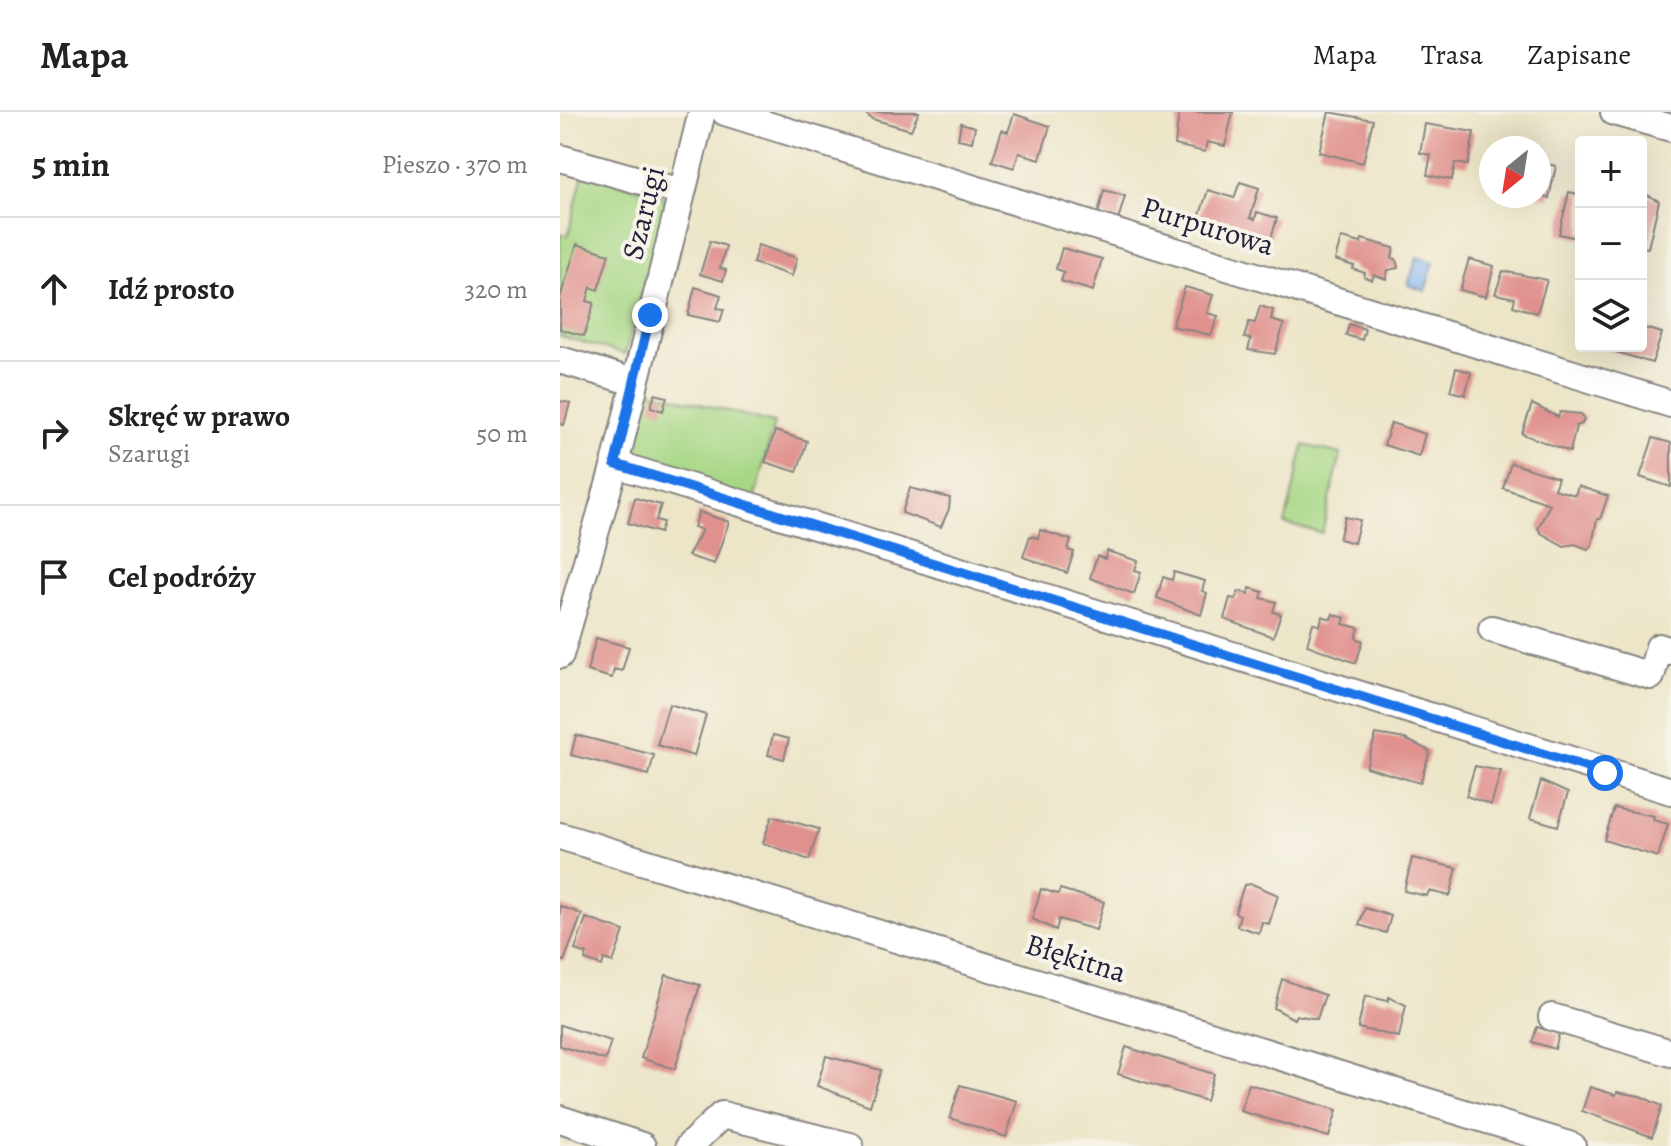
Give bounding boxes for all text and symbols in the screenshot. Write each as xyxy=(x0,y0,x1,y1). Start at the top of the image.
text: Mapa xyxy=(40,29,129,81)
text: Mapa xyxy=(1313,36,1377,74)
text: Trasa xyxy=(1421,36,1483,74)
text: Zapisane xyxy=(1527,36,1631,74)
north arrow xyxy=(1479,136,1551,208)
map controls xyxy=(1575,136,1647,352)
button: + xyxy=(1575,136,1647,208)
text: 5 min xyxy=(32,141,110,188)
text: Pieszo · 370 m xyxy=(382,147,528,182)
street label: Szarugi xyxy=(612,162,674,264)
street label: Purpurowa xyxy=(1137,187,1279,265)
button: − xyxy=(1575,208,1647,280)
icon: ahead xyxy=(32,267,76,311)
text: Idź prosto xyxy=(108,269,235,309)
text: 320 m xyxy=(464,272,528,307)
button: layers xyxy=(1575,280,1647,352)
route end xyxy=(632,297,668,333)
text: Skręć w prawo xyxy=(108,396,290,436)
icon: right xyxy=(32,411,76,455)
text: 50 m xyxy=(476,416,528,451)
text: Szarugi xyxy=(108,436,190,471)
icon: arrive xyxy=(32,555,76,599)
text: Cel podróży xyxy=(108,557,255,597)
route start xyxy=(1587,755,1623,791)
street label: Błękitna xyxy=(1021,924,1131,992)

